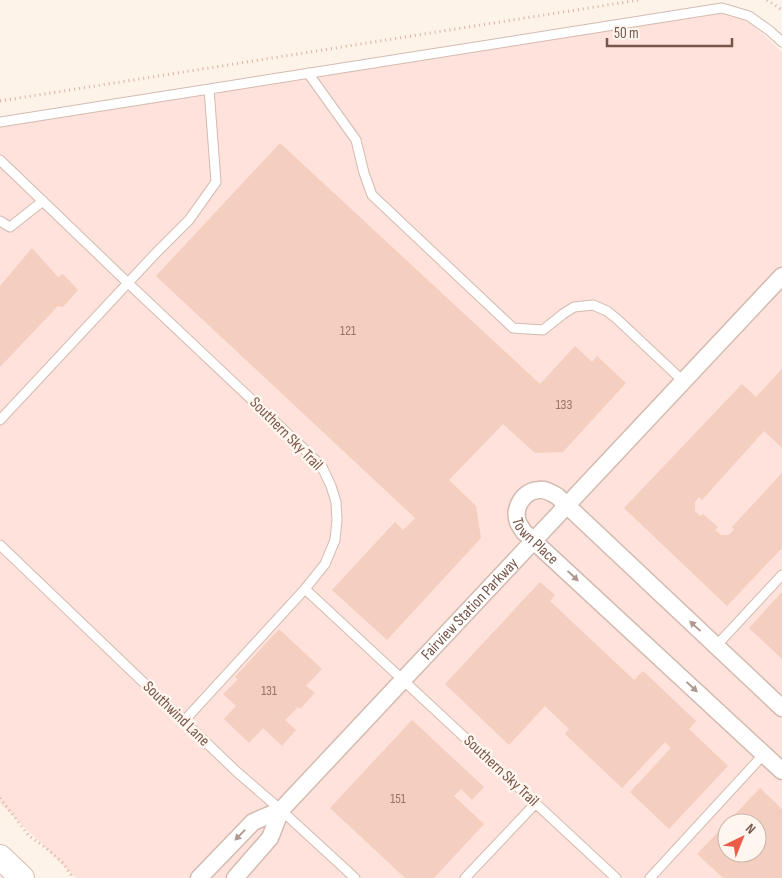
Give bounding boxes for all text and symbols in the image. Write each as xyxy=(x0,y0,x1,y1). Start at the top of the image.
scale bar xyxy=(607,15,732,47)
text: 50 m xyxy=(614,24,639,43)
house number: 121 xyxy=(340,322,356,339)
street label: Southern Sky Trail xyxy=(245,393,327,475)
house number: 133 xyxy=(556,396,572,413)
street label: Town Place xyxy=(508,515,562,568)
street label: Fairview Station Parkway xyxy=(417,554,522,664)
one-way arrow xyxy=(567,570,579,582)
one-way arrow xyxy=(690,620,702,632)
street label: Southwind Lane xyxy=(139,678,213,750)
one-way arrow xyxy=(686,681,698,693)
house number: 131 xyxy=(261,682,277,699)
street label: Southern Sky Trail xyxy=(460,731,543,811)
house number: 151 xyxy=(390,790,406,807)
north arrow xyxy=(717,813,767,863)
text: N xyxy=(742,820,759,838)
one-way arrow xyxy=(234,829,246,841)

